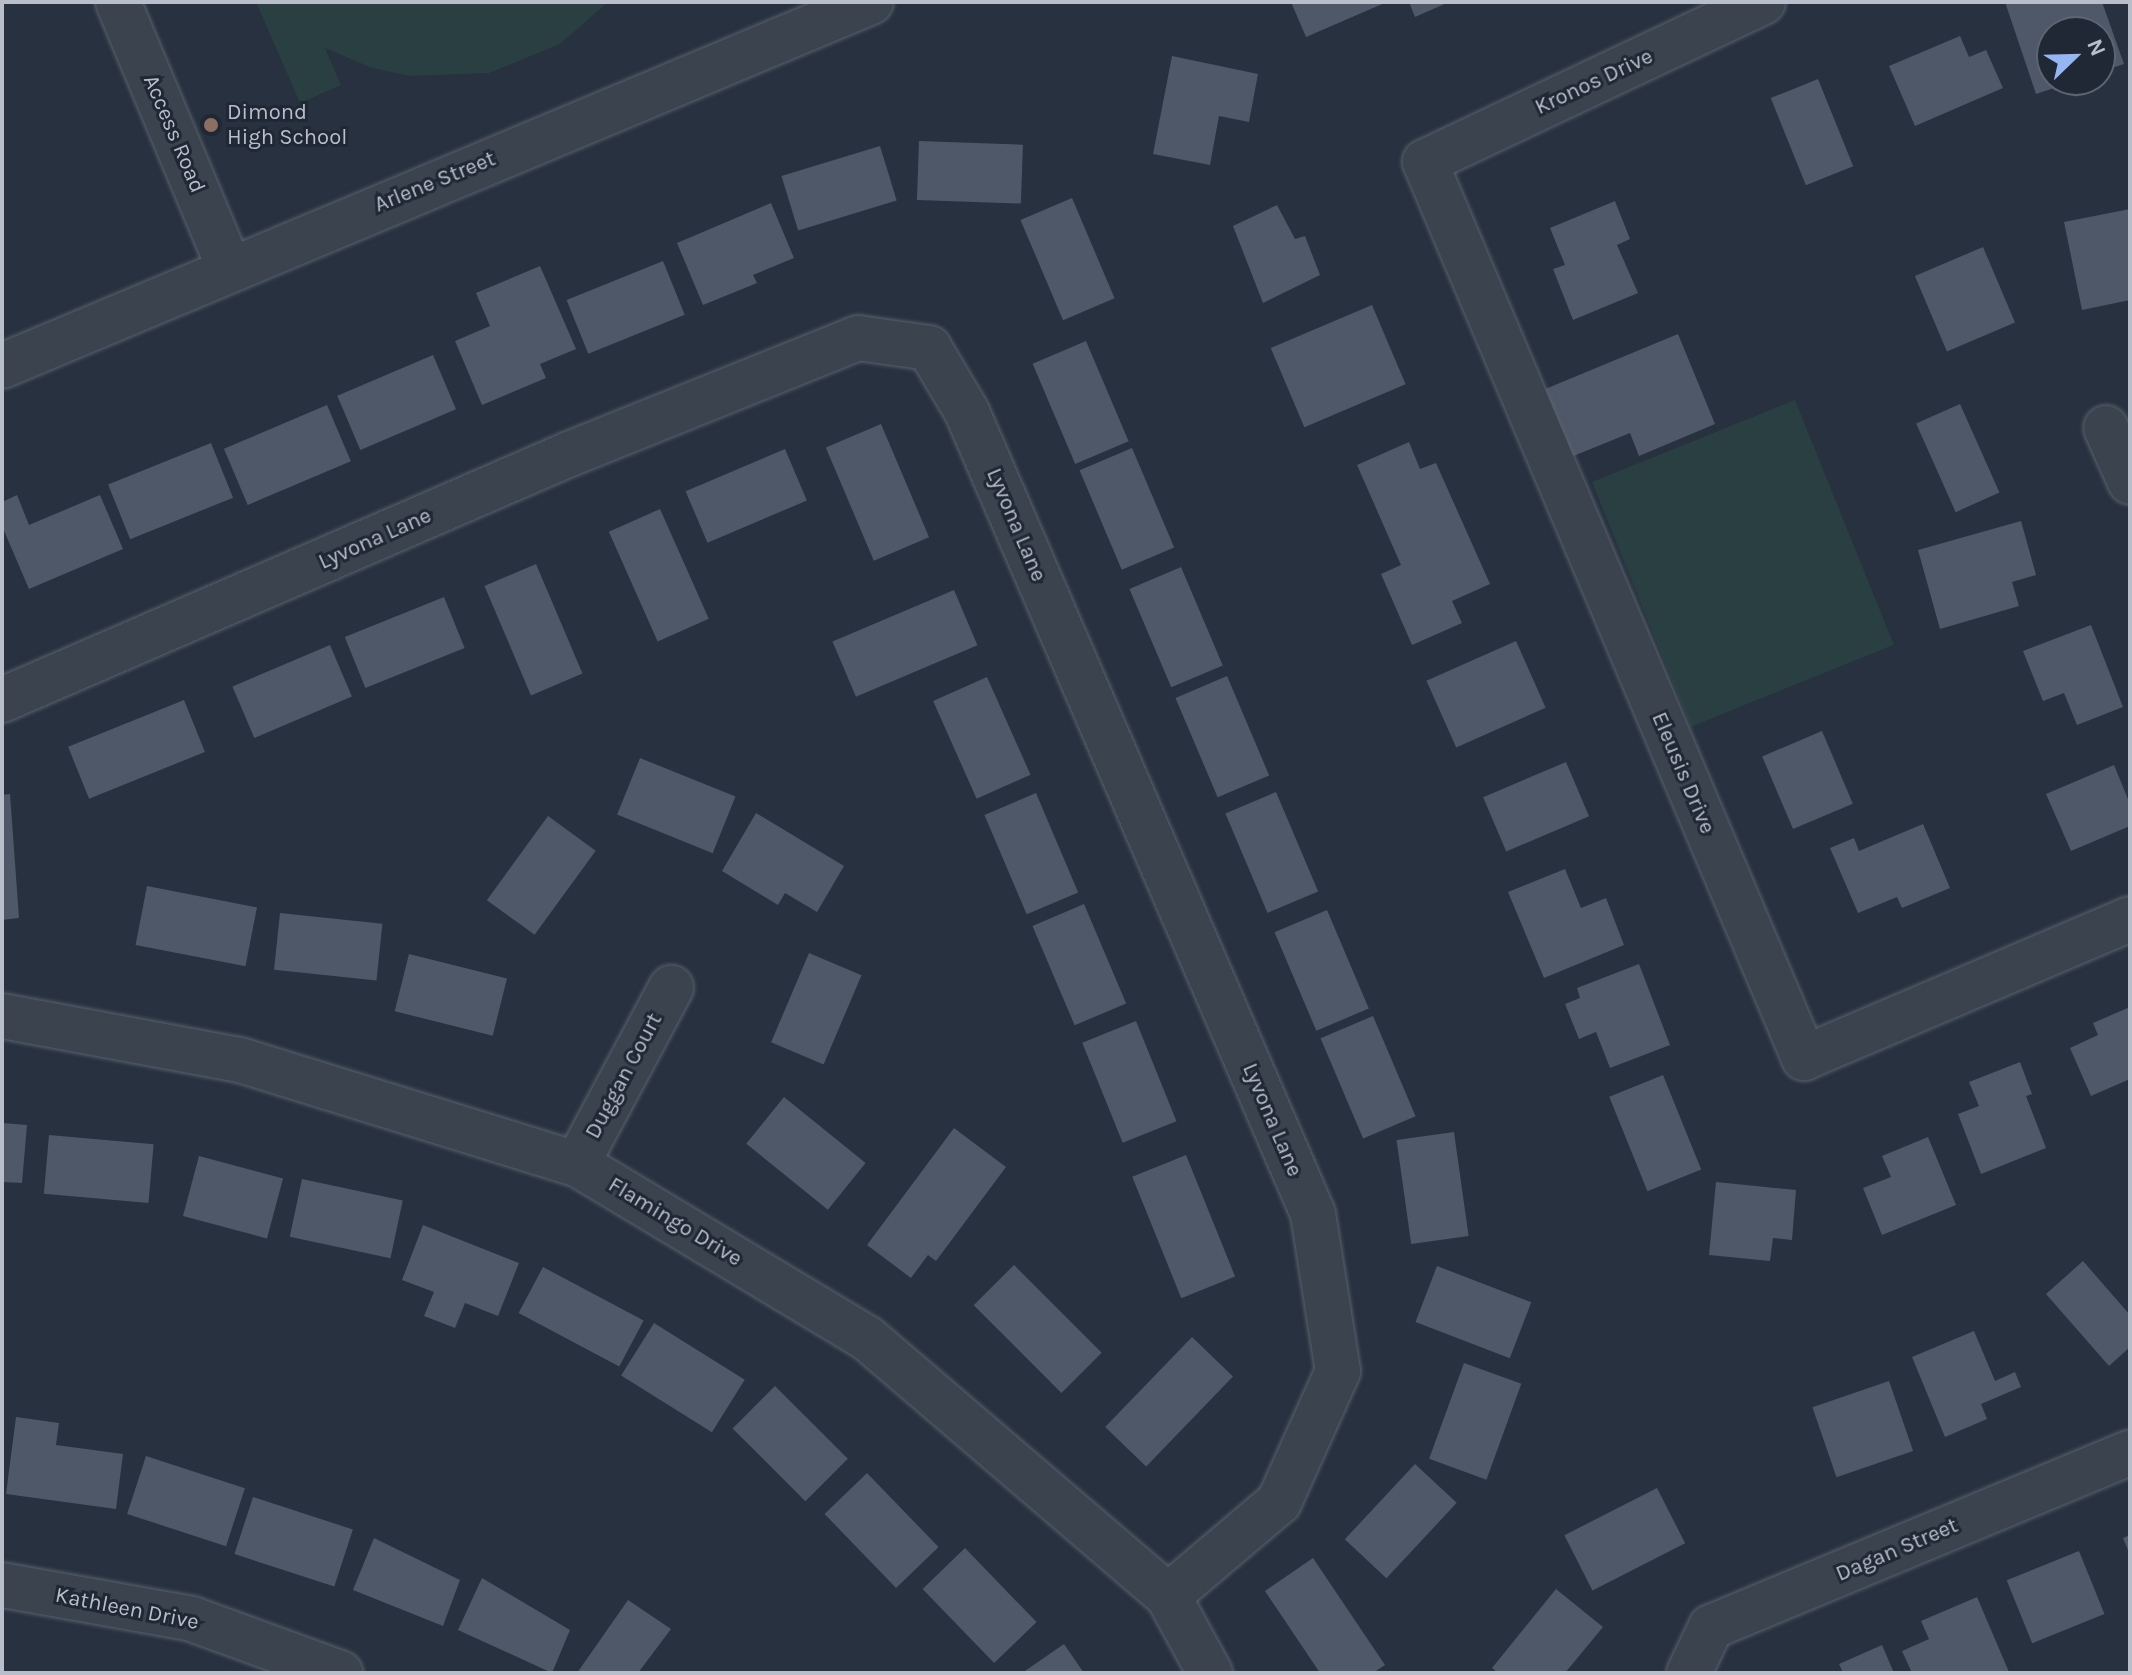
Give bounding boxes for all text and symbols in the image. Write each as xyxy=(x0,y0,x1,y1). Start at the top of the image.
north arrow xyxy=(2036,16,2116,96)
text: N xyxy=(2081,35,2111,60)
street label: Kronos Drive xyxy=(1531,43,1657,121)
street label: Access Road xyxy=(137,71,211,197)
place label: Dimond High School xyxy=(227,99,347,150)
marker: Dimond High School xyxy=(202,116,220,134)
street label: Arlene Street xyxy=(371,146,499,218)
street label: Lyvona Lane xyxy=(980,464,1052,586)
street label: Lyvona Lane xyxy=(315,502,435,576)
street label: Eleusis Drive xyxy=(1646,708,1720,838)
street label: Duggan Court xyxy=(580,1009,668,1143)
street label: Lyvona Lane xyxy=(1236,1059,1308,1181)
street label: Flamingo Drive xyxy=(603,1172,747,1272)
street label: Dagan Street xyxy=(1832,1512,1962,1588)
street label: Kathleen Drive xyxy=(53,1582,201,1636)

